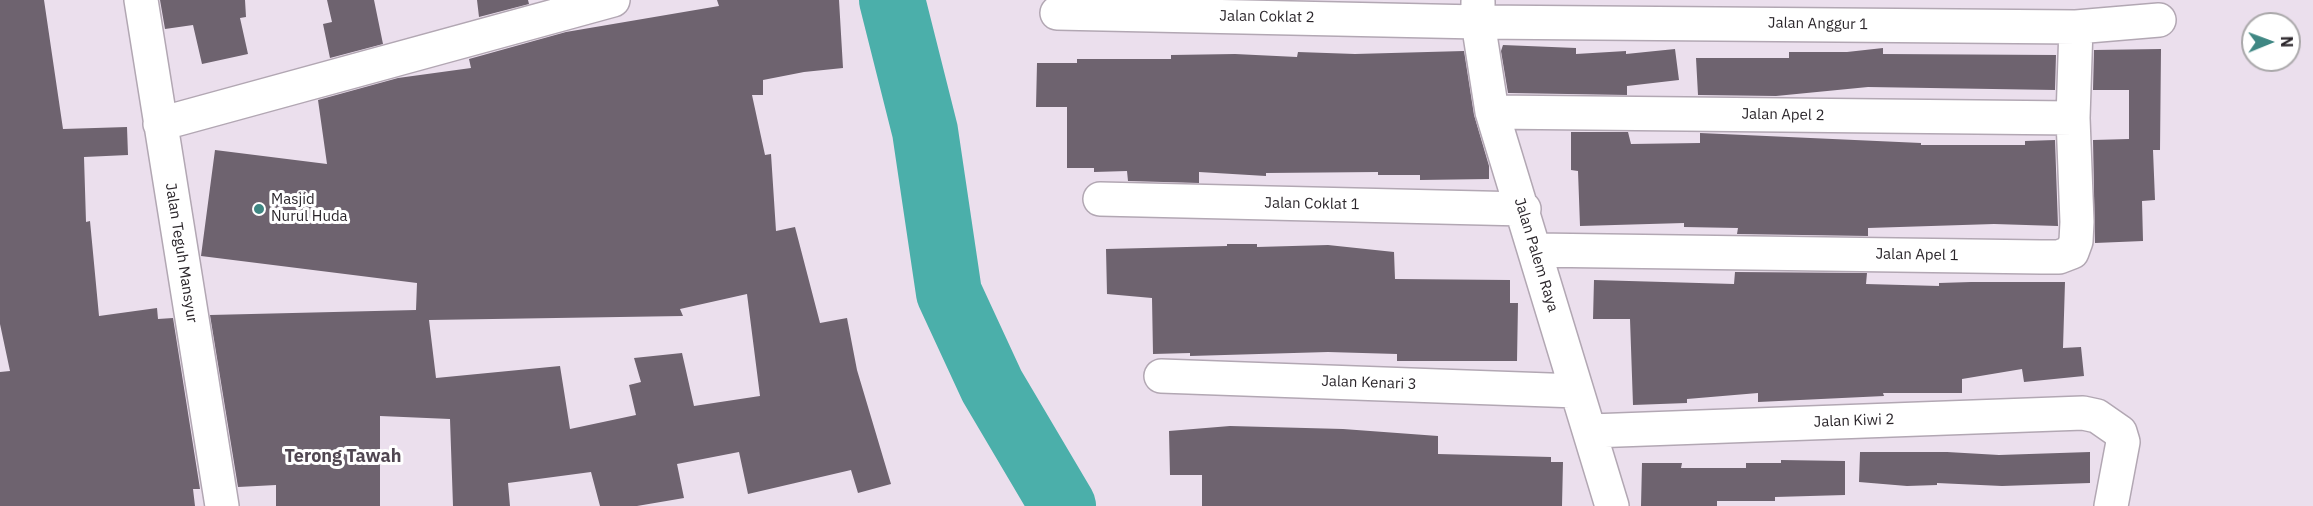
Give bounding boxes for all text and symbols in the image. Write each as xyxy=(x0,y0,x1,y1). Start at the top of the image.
street label: Jalan Coklat 2 xyxy=(1219,7,1315,27)
north arrow xyxy=(2241,12,2301,72)
street label: Jalan Anggur 1 xyxy=(1768,14,1868,34)
text: N xyxy=(2277,36,2297,48)
street label: Jalan Apel 2 xyxy=(1741,105,1825,125)
street label: Jalan Teguh Mansyur xyxy=(161,182,201,324)
place label: Masjid Nurul Huda xyxy=(271,191,348,226)
street label: Jalan Coklat 1 xyxy=(1264,194,1360,214)
street label: Jalan Palem Raya xyxy=(1510,196,1562,314)
marker: Masjid Nurul Huda xyxy=(252,202,266,216)
street label: Jalan Apel 1 xyxy=(1875,245,1959,265)
street label: Jalan Kenari 3 xyxy=(1321,372,1417,394)
street label: Jalan Kiwi 2 xyxy=(1813,411,1895,431)
district label: Terong Tawah xyxy=(285,446,401,468)

